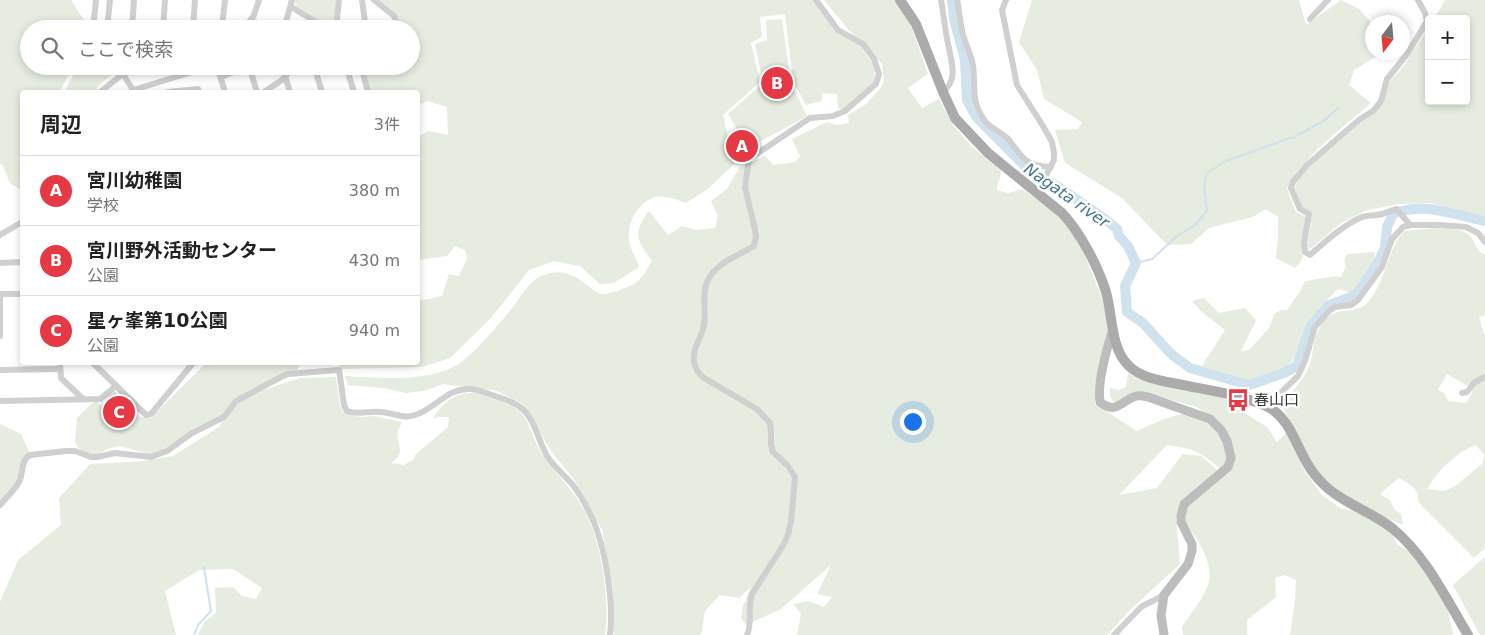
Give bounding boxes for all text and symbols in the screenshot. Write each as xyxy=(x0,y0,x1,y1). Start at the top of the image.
north arrow xyxy=(1365,15,1410,60)
map controls xyxy=(1425,15,1470,105)
button: + xyxy=(1425,15,1470,60)
search box xyxy=(20,20,420,75)
icon: search xyxy=(38,34,66,62)
text: ここで検索 xyxy=(78,38,173,60)
button: − xyxy=(1425,60,1470,105)
pin: B xyxy=(761,64,793,102)
text: 周辺 xyxy=(40,113,82,137)
text: 3件 xyxy=(374,115,400,134)
pin: A xyxy=(726,127,758,165)
water label: Nagata river xyxy=(1020,159,1114,233)
text: 宮川幼稚園 xyxy=(87,169,182,191)
text: A xyxy=(50,181,62,200)
text: 380 m xyxy=(349,181,400,200)
text: 学校 xyxy=(87,196,119,215)
text: 宮川野外活動センター xyxy=(87,239,277,261)
text: B xyxy=(50,251,62,270)
text: 430 m xyxy=(349,251,400,270)
text: 公園 xyxy=(87,266,119,285)
text: 星ヶ峯第10公園 xyxy=(87,309,227,331)
text: C xyxy=(50,321,62,340)
text: 940 m xyxy=(349,321,400,340)
text: 公園 xyxy=(87,336,119,355)
bus stop icon: 春山口 xyxy=(1225,387,1251,413)
place label: 春山口 xyxy=(1254,391,1299,409)
pin: C xyxy=(103,393,135,431)
your location xyxy=(900,409,926,435)

